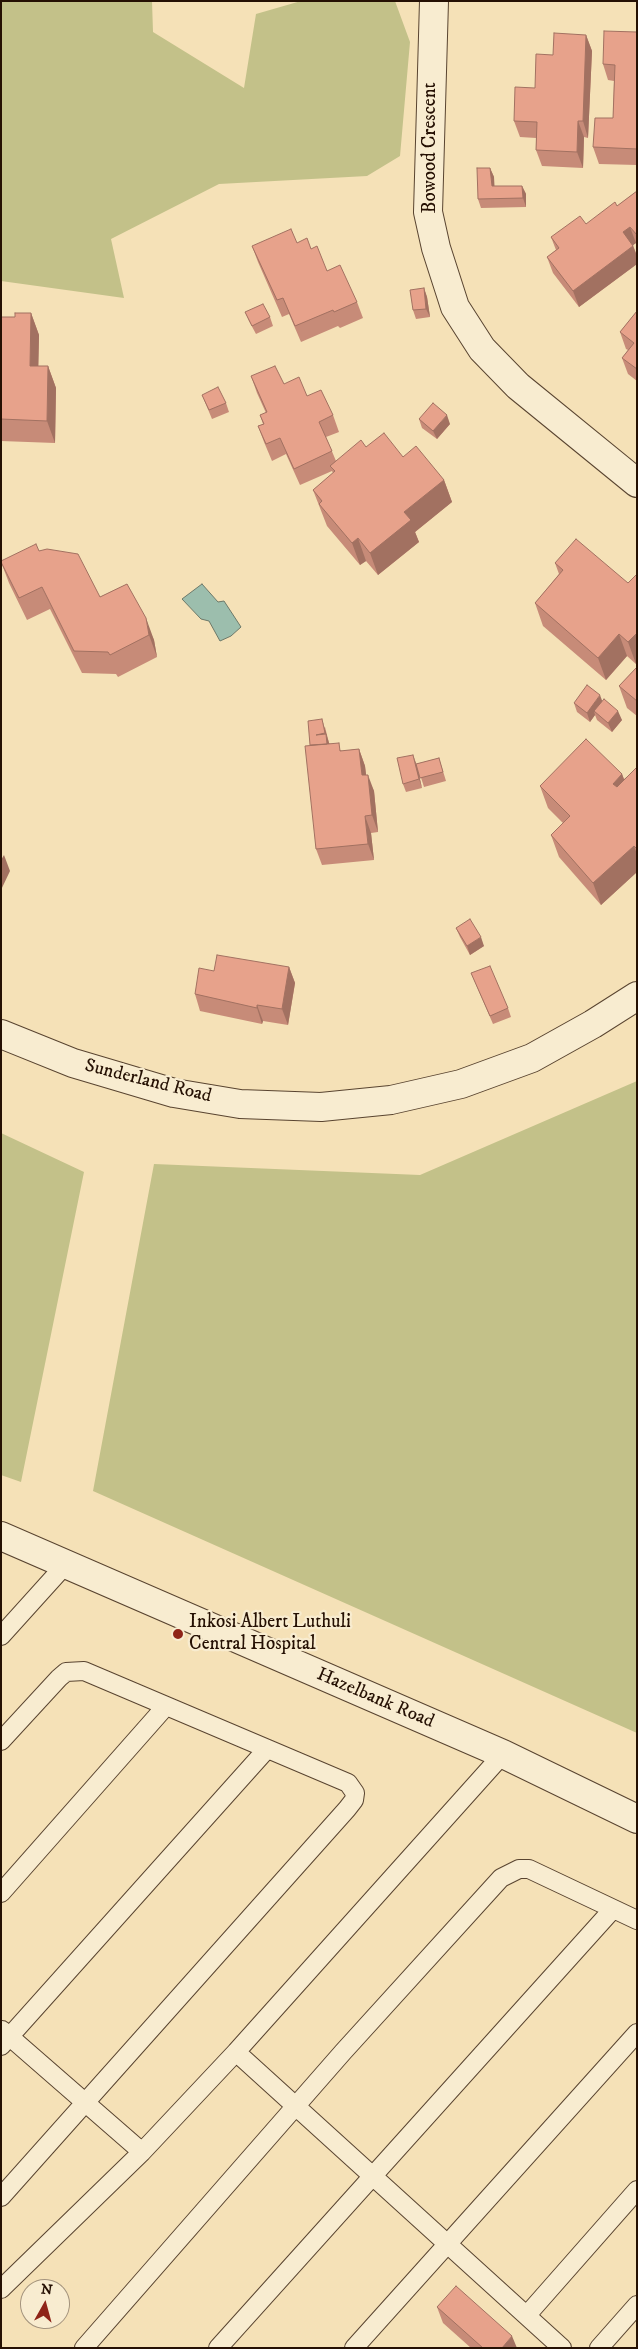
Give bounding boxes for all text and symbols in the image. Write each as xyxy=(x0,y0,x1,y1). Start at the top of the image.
street label: Bowood Crescent xyxy=(420,82,442,214)
street label: Sunderland Road xyxy=(82,1055,214,1109)
place label: Inkosi Albert Luthuli Central Hospital xyxy=(189,1612,351,1656)
marker: Inkosi Albert Luthuli Central Hospital xyxy=(171,1627,185,1641)
street label: Hazelbank Road xyxy=(313,1664,437,1734)
north arrow xyxy=(20,2279,70,2329)
text: N xyxy=(40,2280,54,2300)

